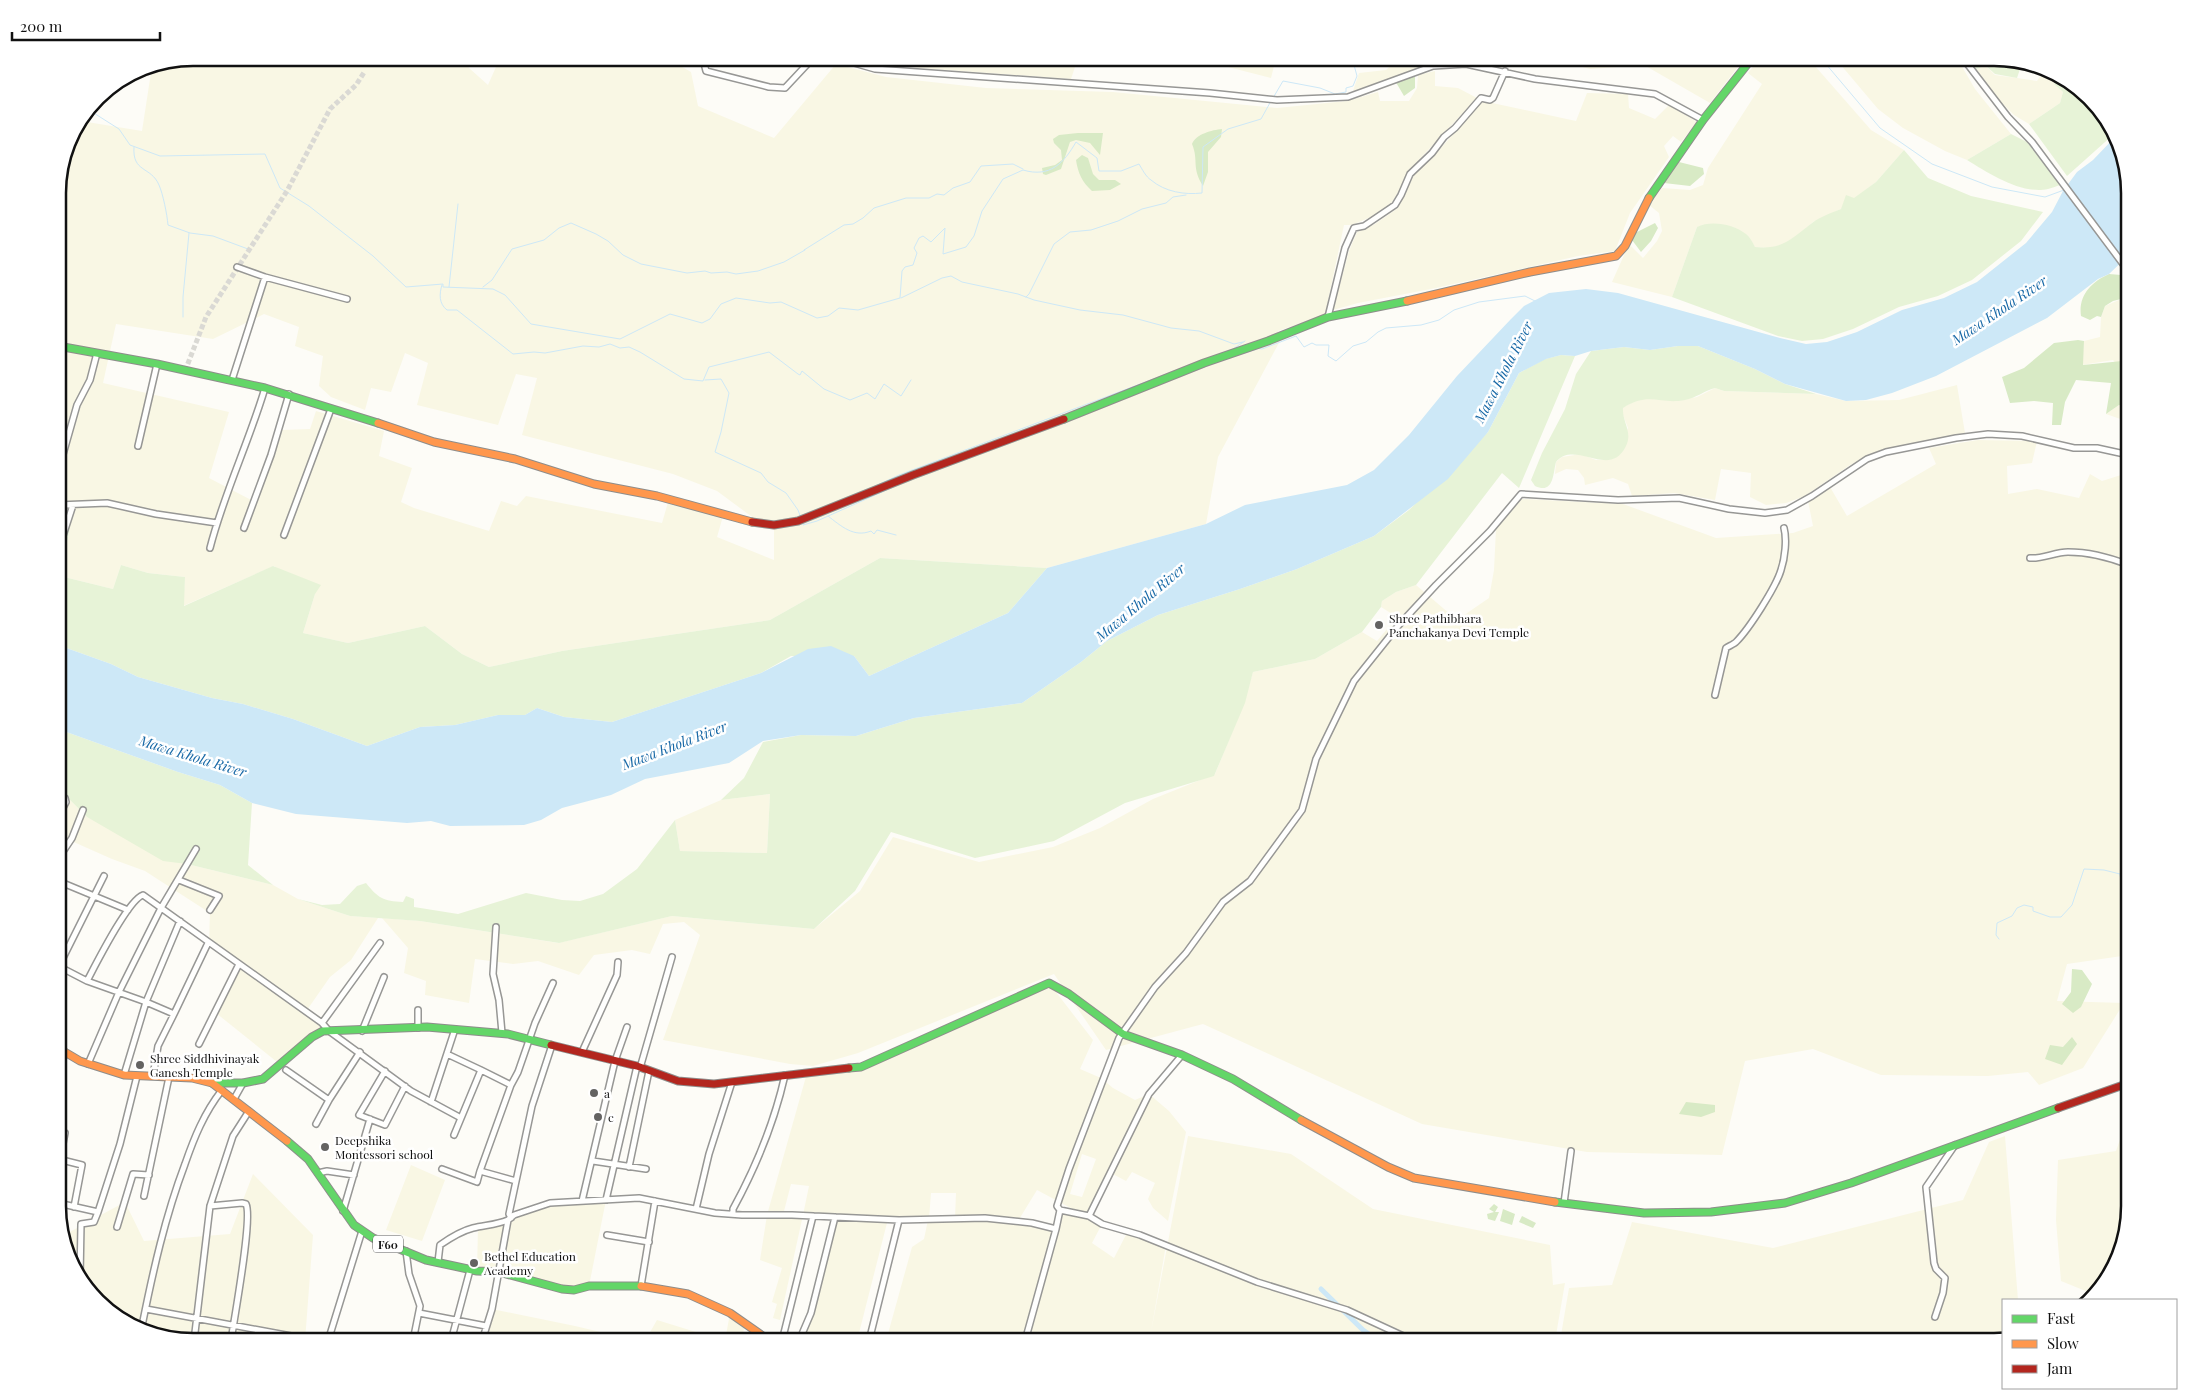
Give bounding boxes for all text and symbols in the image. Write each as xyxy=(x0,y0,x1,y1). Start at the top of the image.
scale bar xyxy=(12,10,160,42)
text: 200 m xyxy=(20,16,63,36)
water label: Mawa Khola River xyxy=(1947,271,2051,349)
water label: Mawa Khola River xyxy=(1469,317,1537,427)
water label: Mawa Khola River xyxy=(1091,558,1189,646)
place label: Shree Pathibhara Panchakanya Devi Temple xyxy=(1389,610,1529,640)
marker: Shree Pathibhara Panchakanya Devi Temple xyxy=(1373,619,1385,631)
water label: Mawa Khola River xyxy=(618,716,730,774)
water label: Mawa Khola River xyxy=(136,730,250,782)
place label: Shree Siddhivinayak Ganesh Temple xyxy=(150,1050,260,1080)
marker: Shree Siddhivinayak Ganesh Temple xyxy=(134,1059,146,1071)
place label: a xyxy=(604,1085,610,1101)
marker: a xyxy=(588,1087,600,1099)
place label: c xyxy=(608,1109,614,1125)
marker: c xyxy=(592,1111,604,1123)
place label: Deepshika Montessori school xyxy=(335,1132,434,1162)
marker: Deepshika Montessori school xyxy=(319,1141,331,1153)
road number: F60 xyxy=(373,1236,403,1252)
place label: Bethel Education Academy xyxy=(483,1248,576,1278)
marker: Bethel Education Academy xyxy=(468,1257,480,1269)
legend xyxy=(2002,1299,2177,1389)
text: Fast xyxy=(2047,1308,2076,1328)
text: Slow xyxy=(2047,1333,2079,1353)
text: Jam xyxy=(2046,1358,2073,1378)

